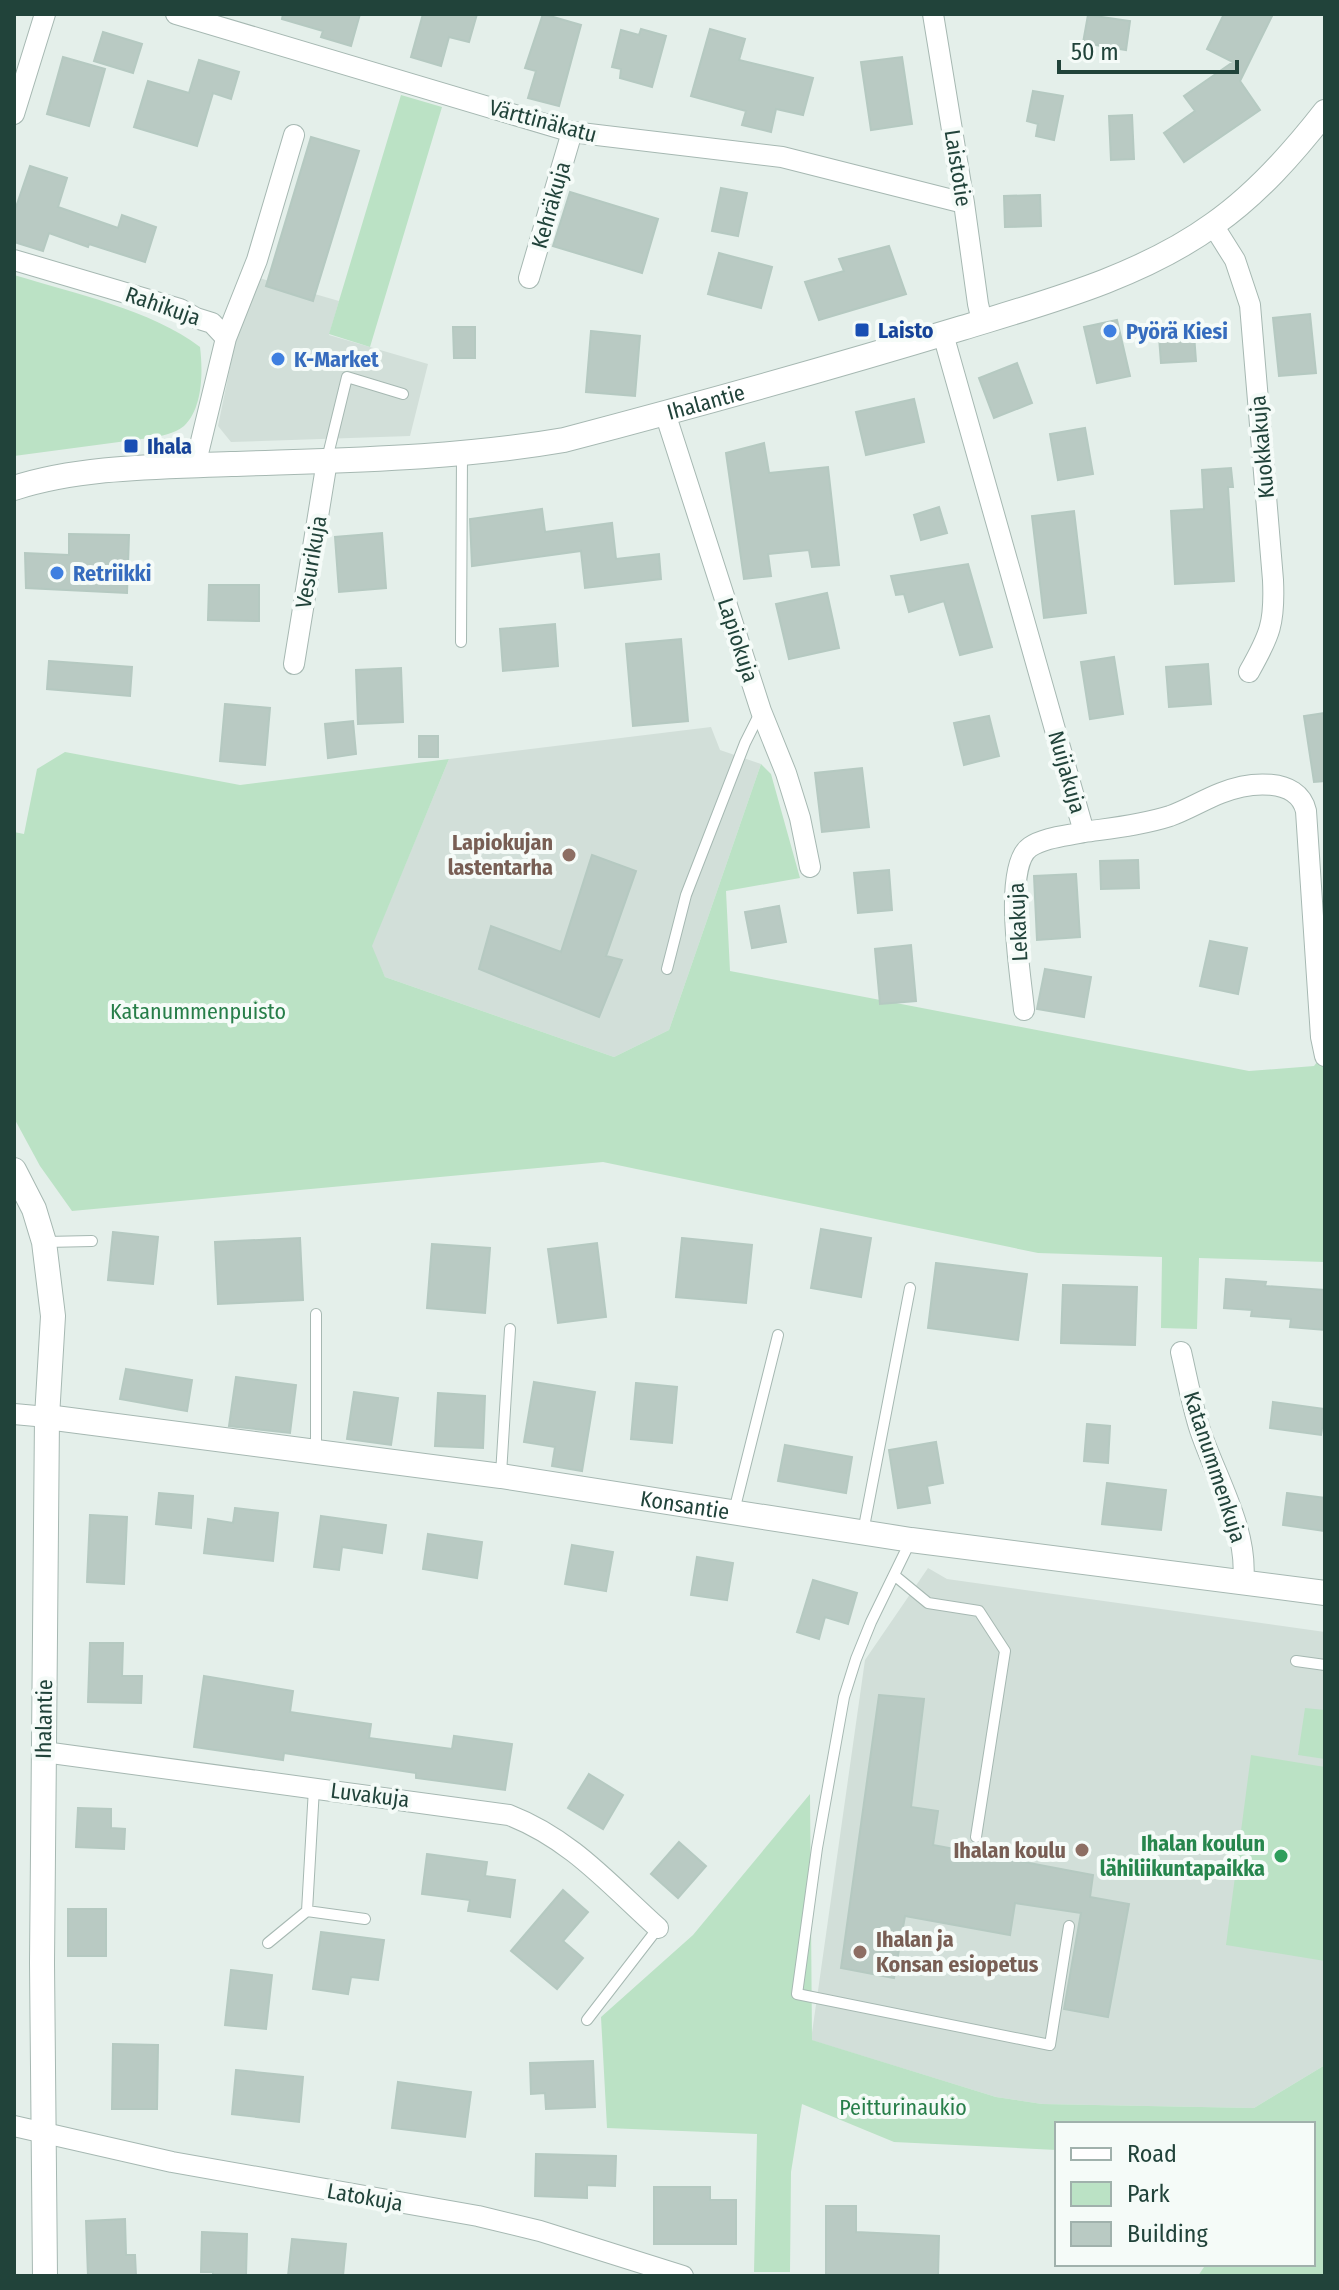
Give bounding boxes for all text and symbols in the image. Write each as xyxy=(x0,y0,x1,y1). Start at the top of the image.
scale bar xyxy=(1059,24,1237,74)
text: 50 m xyxy=(1071,38,1119,66)
street label: Värttinäkatu xyxy=(486,94,600,148)
street label: Laistotie xyxy=(939,128,977,208)
street label: Kehräkuja xyxy=(526,158,576,252)
street label: Rahikuja xyxy=(122,281,204,331)
place label: Laisto xyxy=(878,317,934,344)
place label: Pyörä Kiesi xyxy=(1126,318,1228,345)
marker: Laisto xyxy=(853,321,871,339)
marker: Pyörä Kiesi xyxy=(1101,322,1119,340)
place label: K-Market xyxy=(294,346,379,373)
marker: K-Market xyxy=(269,350,287,368)
street label: Ihalantie xyxy=(664,378,748,425)
street label: Kuokkakuja xyxy=(1244,394,1280,500)
place label: Ihala xyxy=(147,433,192,460)
marker: Ihala xyxy=(122,437,140,455)
street label: Vesurikuja xyxy=(290,514,332,610)
place label: Retriikki xyxy=(73,560,151,587)
marker: Retriikki xyxy=(48,564,66,582)
street label: Lapiokuja xyxy=(712,594,764,686)
street label: Nuijakuja xyxy=(1042,728,1092,816)
place label: Lapiokujan lastentarha xyxy=(448,829,553,881)
marker: Lapiokujan lastentarha xyxy=(560,846,578,864)
street label: Lekakuja xyxy=(1002,882,1034,962)
park label: Katanummenpuisto xyxy=(110,998,286,1025)
street label: Katanummenkuja xyxy=(1178,1388,1252,1546)
street label: Konsantie xyxy=(639,1484,731,1525)
street label: Ihalantie xyxy=(30,1679,58,1759)
street label: Luvakuja xyxy=(329,1777,411,1813)
place label: Ihalan koulun lähiliikuntapaikka xyxy=(1100,1830,1265,1882)
place label: Ihalan koulu xyxy=(953,1837,1066,1864)
marker: Ihalan koulu xyxy=(1073,1841,1091,1859)
marker: Ihalan koulun lähiliikuntapaikka xyxy=(1272,1847,1290,1865)
place label: Ihalan ja Konsan esiopetus xyxy=(876,1926,1039,1978)
marker: Ihalan ja Konsan esiopetus xyxy=(851,1943,869,1961)
park label: Peitturinaukio xyxy=(839,2094,967,2121)
legend xyxy=(1055,2122,1315,2266)
text: Road xyxy=(1127,2140,1177,2168)
street label: Latokuja xyxy=(325,2177,405,2217)
text: Park xyxy=(1127,2180,1170,2208)
text: Building xyxy=(1127,2220,1209,2248)

